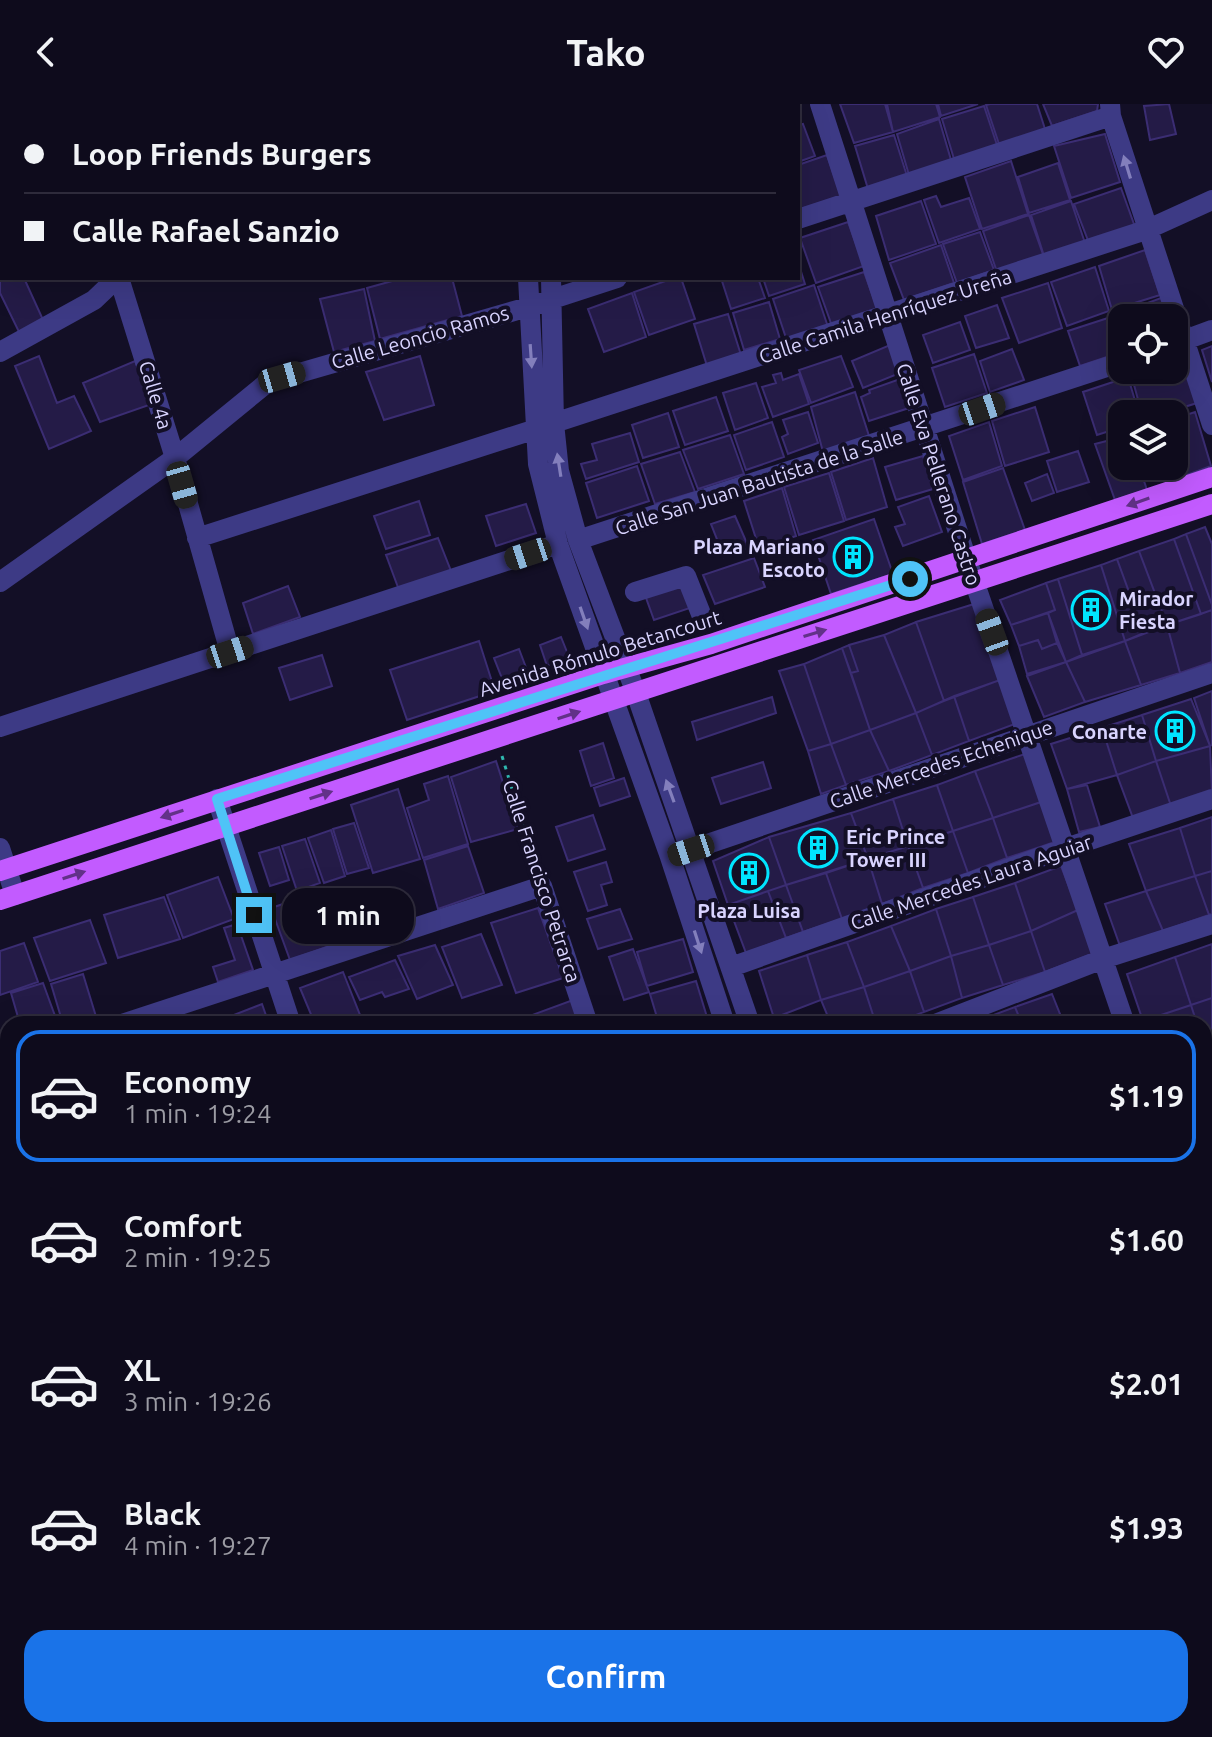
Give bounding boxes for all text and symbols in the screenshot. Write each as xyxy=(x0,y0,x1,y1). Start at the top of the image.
icon: back xyxy=(24,30,68,74)
icon: heart xyxy=(1144,30,1188,74)
text: Tako xyxy=(566,32,646,73)
text: Loop Friends Burgers xyxy=(72,137,372,171)
one-way arrow xyxy=(1120,155,1133,179)
text: Calle Rafael Sanzio xyxy=(72,214,340,248)
street label: Calle Camila Henríquez Ureña xyxy=(756,264,1014,368)
street label: Calle Leoncio Ramos xyxy=(328,301,512,373)
map controls xyxy=(1108,304,1188,480)
button: locate xyxy=(1108,304,1188,384)
one-way arrow xyxy=(525,344,538,369)
street label: Calle 4a xyxy=(135,358,177,432)
car xyxy=(256,359,308,395)
street label: Calle Eva Pellerano Castro xyxy=(892,360,986,588)
car xyxy=(955,390,1009,428)
button: layers xyxy=(1108,400,1188,480)
street label: Calle San Juan Bautista de la Salle xyxy=(612,425,906,539)
one-way arrow xyxy=(552,452,565,477)
car xyxy=(164,459,200,511)
one-way arrow xyxy=(1126,496,1150,508)
car xyxy=(501,535,555,573)
place label: Plaza Mariano Escoto xyxy=(693,535,825,581)
building icon: Plaza Mariano Escoto xyxy=(832,536,874,578)
route start xyxy=(892,561,928,597)
place label: Mirador Fiesta xyxy=(1119,587,1194,633)
building icon: Mirador Fiesta xyxy=(1070,589,1112,631)
street label: Avenida Rómulo Betancourt xyxy=(476,605,724,701)
car xyxy=(973,605,1011,659)
one-way arrow xyxy=(578,606,590,630)
one-way arrow xyxy=(804,626,828,639)
car xyxy=(203,633,257,671)
one-way arrow xyxy=(557,708,581,720)
building icon: Conarte xyxy=(1154,710,1196,752)
street label: Calle Mercedes Echenique xyxy=(826,715,1056,813)
place label: Conarte xyxy=(1072,720,1147,743)
street label: Calle Francisco Petrarca xyxy=(498,777,586,985)
one-way arrow xyxy=(663,779,676,803)
one-way arrow xyxy=(310,788,334,801)
one-way arrow xyxy=(159,809,183,821)
place label: Eric Prince Tower III xyxy=(846,825,945,871)
building icon: Eric Prince Tower III xyxy=(797,827,839,869)
street label: Calle Mercedes Laura Aguiar xyxy=(847,830,1095,934)
car xyxy=(664,831,718,869)
building icon: Plaza Luisa xyxy=(728,852,770,894)
one-way arrow xyxy=(62,869,86,881)
callout: 1 min xyxy=(282,887,414,943)
route end xyxy=(236,897,272,933)
place label: Plaza Luisa xyxy=(697,899,801,922)
text: 1 min xyxy=(315,901,381,930)
one-way arrow xyxy=(692,930,705,954)
icon: car xyxy=(28,1060,100,1132)
text: Economy xyxy=(124,1065,251,1099)
text: $1.19 xyxy=(1109,1079,1184,1113)
text: 1 min · 19:24 xyxy=(124,1099,272,1128)
icon: car xyxy=(28,1204,100,1276)
text: Comfort xyxy=(124,1209,242,1243)
text: $1.60 xyxy=(1109,1223,1184,1257)
text: 2 min · 19:25 xyxy=(124,1243,272,1272)
icon: car xyxy=(28,1348,100,1420)
text: XL xyxy=(124,1353,160,1387)
text: $2.01 xyxy=(1109,1367,1184,1401)
text: 3 min · 19:26 xyxy=(124,1387,272,1416)
icon: car xyxy=(28,1492,100,1564)
text: Black xyxy=(124,1497,201,1531)
text: $1.93 xyxy=(1109,1511,1184,1545)
text: 4 min · 19:27 xyxy=(124,1531,272,1560)
button: Confirm xyxy=(24,1630,1188,1722)

